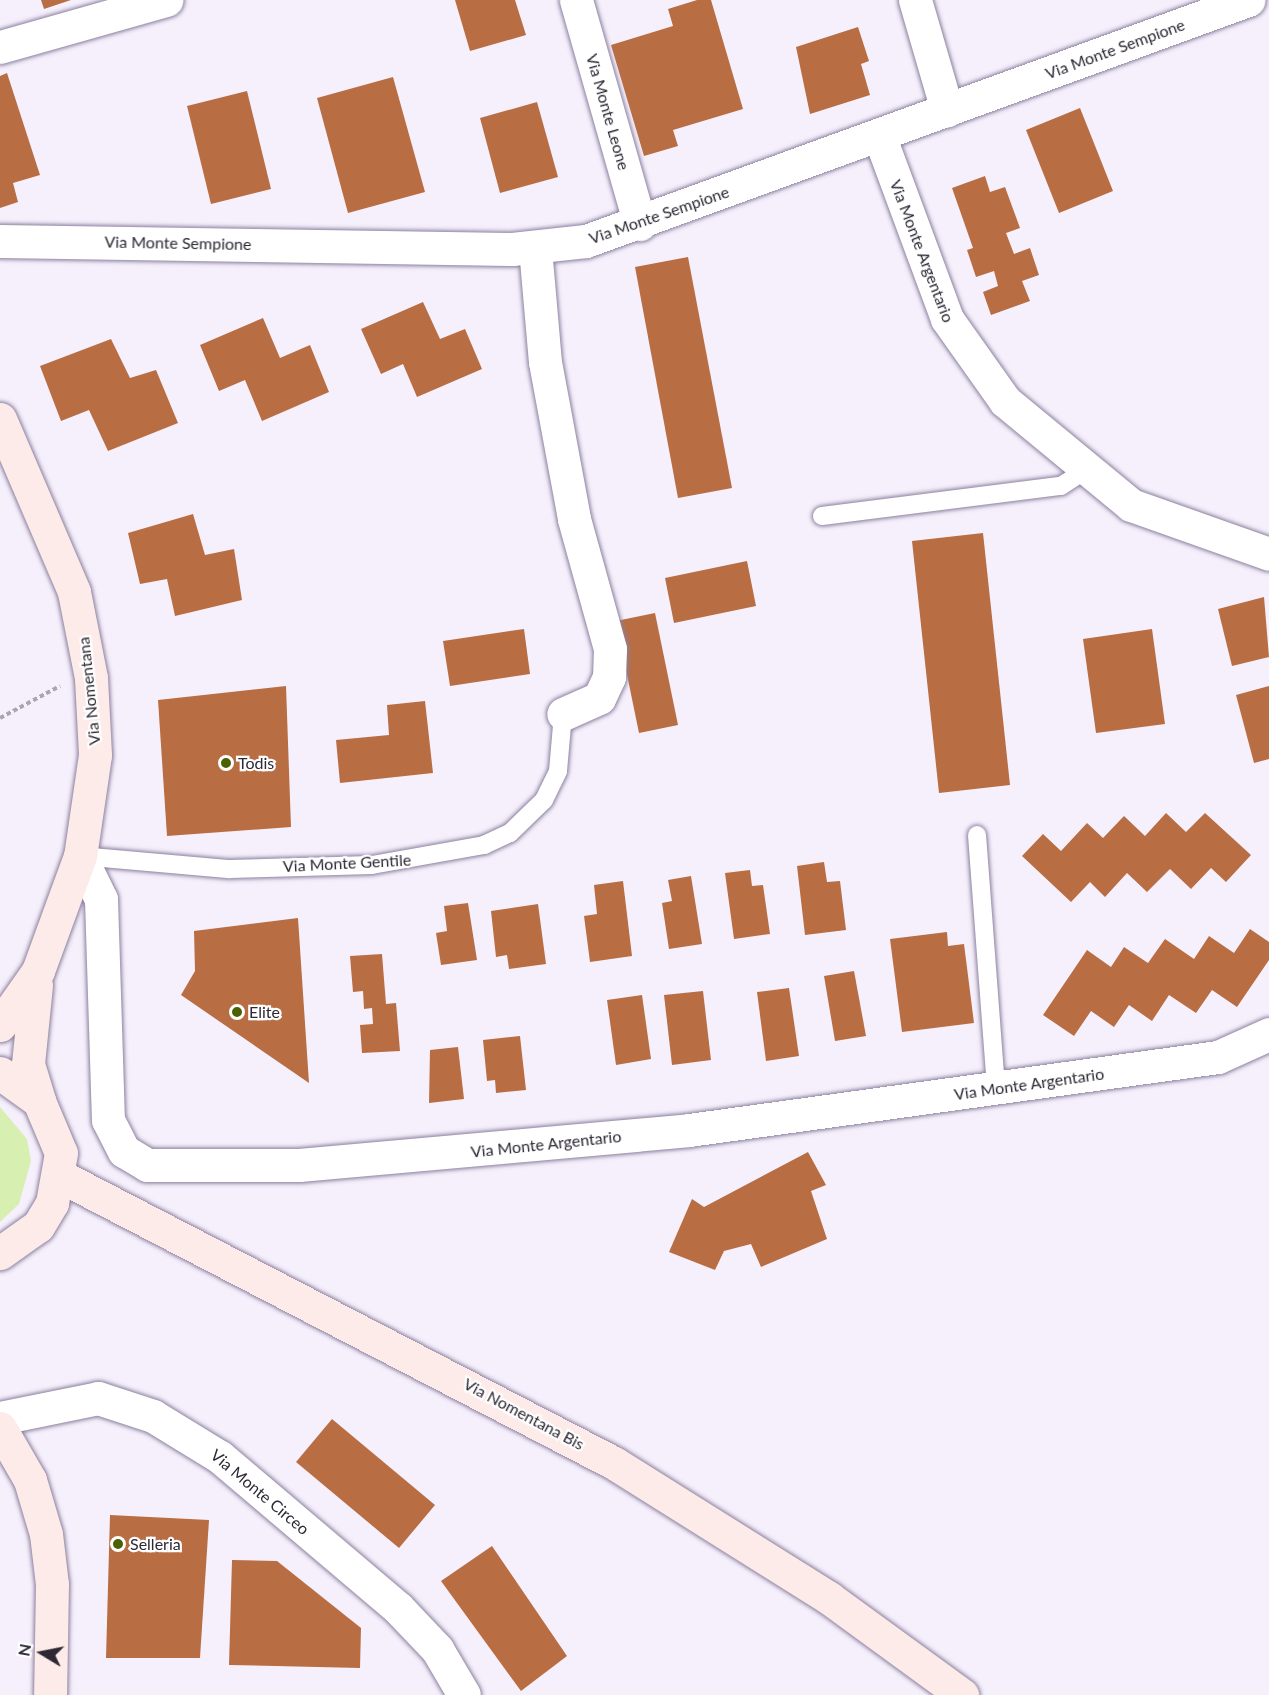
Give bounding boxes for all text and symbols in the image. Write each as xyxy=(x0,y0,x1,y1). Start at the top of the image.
street label: Via Monte Sempione xyxy=(1043,15,1187,83)
street label: Via Monte Leone xyxy=(582,52,634,172)
street label: Via Monte Argentario xyxy=(886,177,958,325)
street label: Via Monte Sempione xyxy=(586,182,732,248)
street label: Via Monte Sempione xyxy=(104,232,252,254)
street label: Via Nomentana xyxy=(74,636,104,746)
place label: Todis xyxy=(238,753,274,773)
marker: Todis xyxy=(219,756,233,770)
street label: Via Monte Gentile xyxy=(282,850,412,876)
place label: Elite xyxy=(249,1002,280,1022)
marker: Elite xyxy=(230,1005,244,1019)
street label: Via Monte Argentario xyxy=(953,1064,1105,1104)
street label: Via Monte Argentario xyxy=(470,1127,622,1161)
street label: Via Nomentana Bis xyxy=(460,1374,588,1454)
street label: Via Monte Circeo xyxy=(207,1445,313,1539)
place label: Selleria xyxy=(130,1534,181,1554)
marker: Selleria xyxy=(111,1537,125,1551)
north arrow xyxy=(12,1623,72,1683)
text: N xyxy=(13,1642,34,1658)

